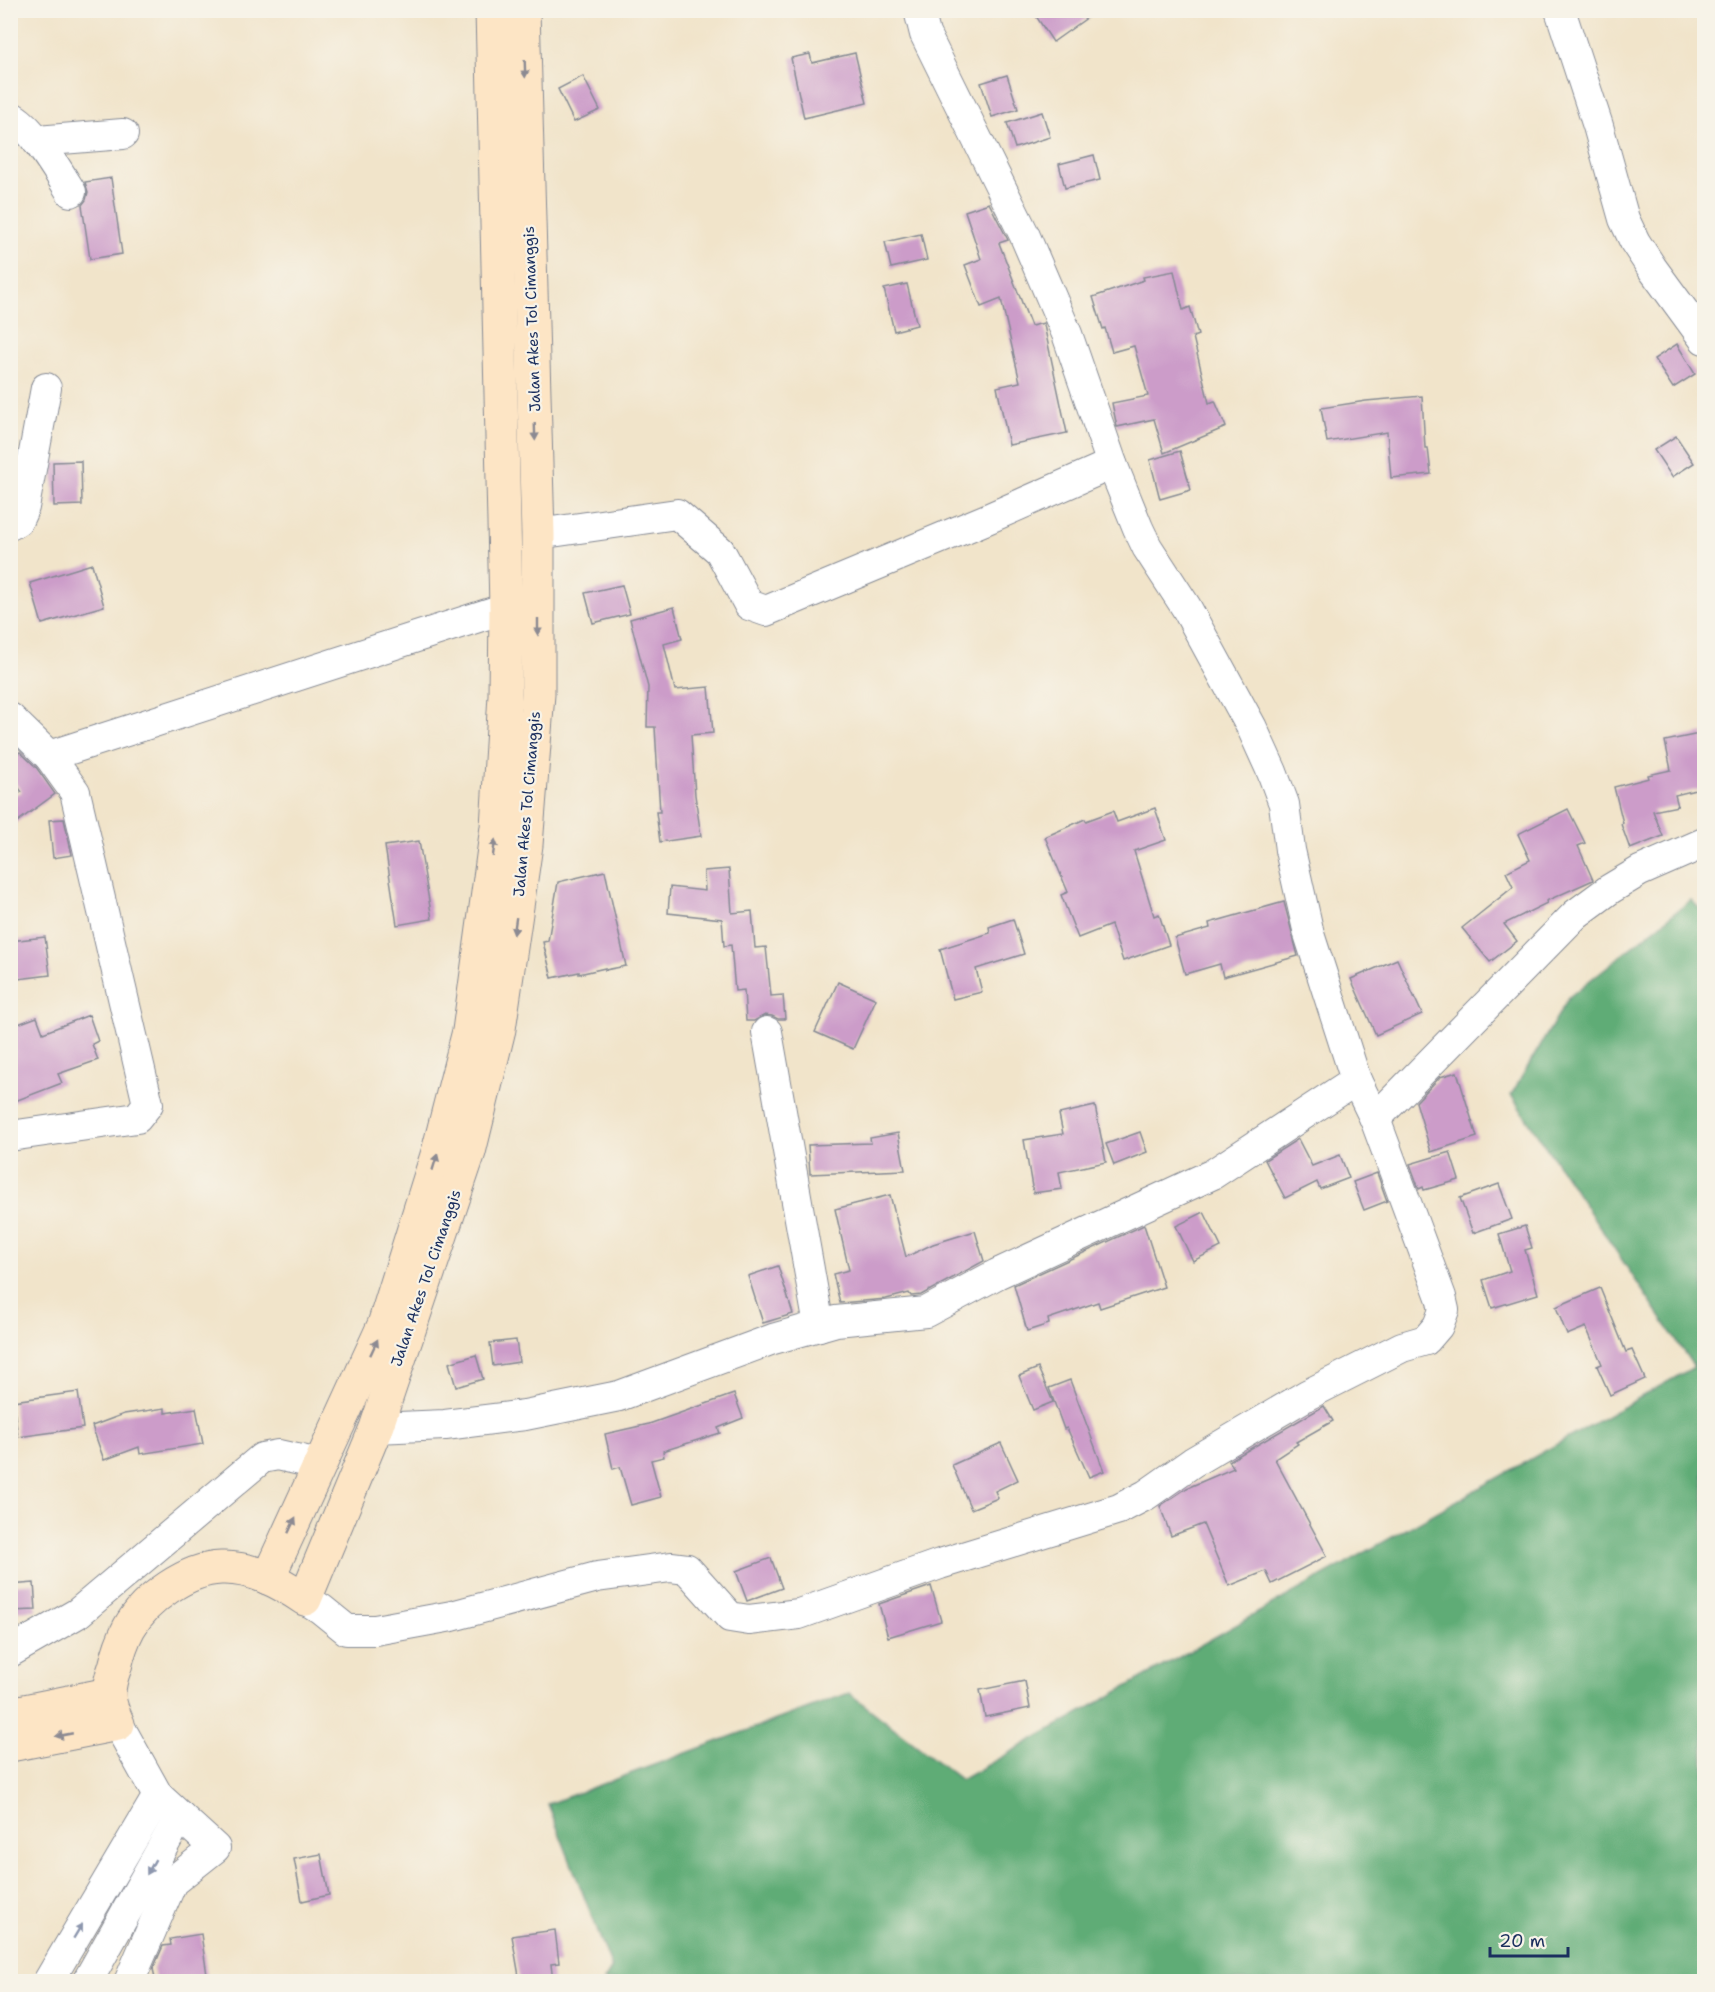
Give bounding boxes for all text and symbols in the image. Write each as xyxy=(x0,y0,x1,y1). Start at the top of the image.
one-way arrow xyxy=(520,59,530,78)
street label: Jalan Akes Tol Cimanggis xyxy=(519,226,545,412)
one-way arrow xyxy=(531,422,540,441)
one-way arrow xyxy=(533,617,543,636)
street label: Jalan Akes Tol Cimanggis xyxy=(509,710,545,898)
one-way arrow xyxy=(490,838,499,857)
one-way arrow xyxy=(510,916,519,935)
one-way arrow xyxy=(431,1153,440,1171)
street label: Jalan Akes Tol Cimanggis xyxy=(386,1187,466,1369)
one-way arrow xyxy=(369,1339,378,1356)
one-way arrow xyxy=(287,1515,297,1533)
one-way arrow xyxy=(55,1731,74,1740)
one-way arrow xyxy=(146,1859,156,1876)
scale bar xyxy=(1490,1920,1568,1958)
one-way arrow xyxy=(73,1922,83,1939)
text: 20 m xyxy=(1499,1929,1545,1953)

